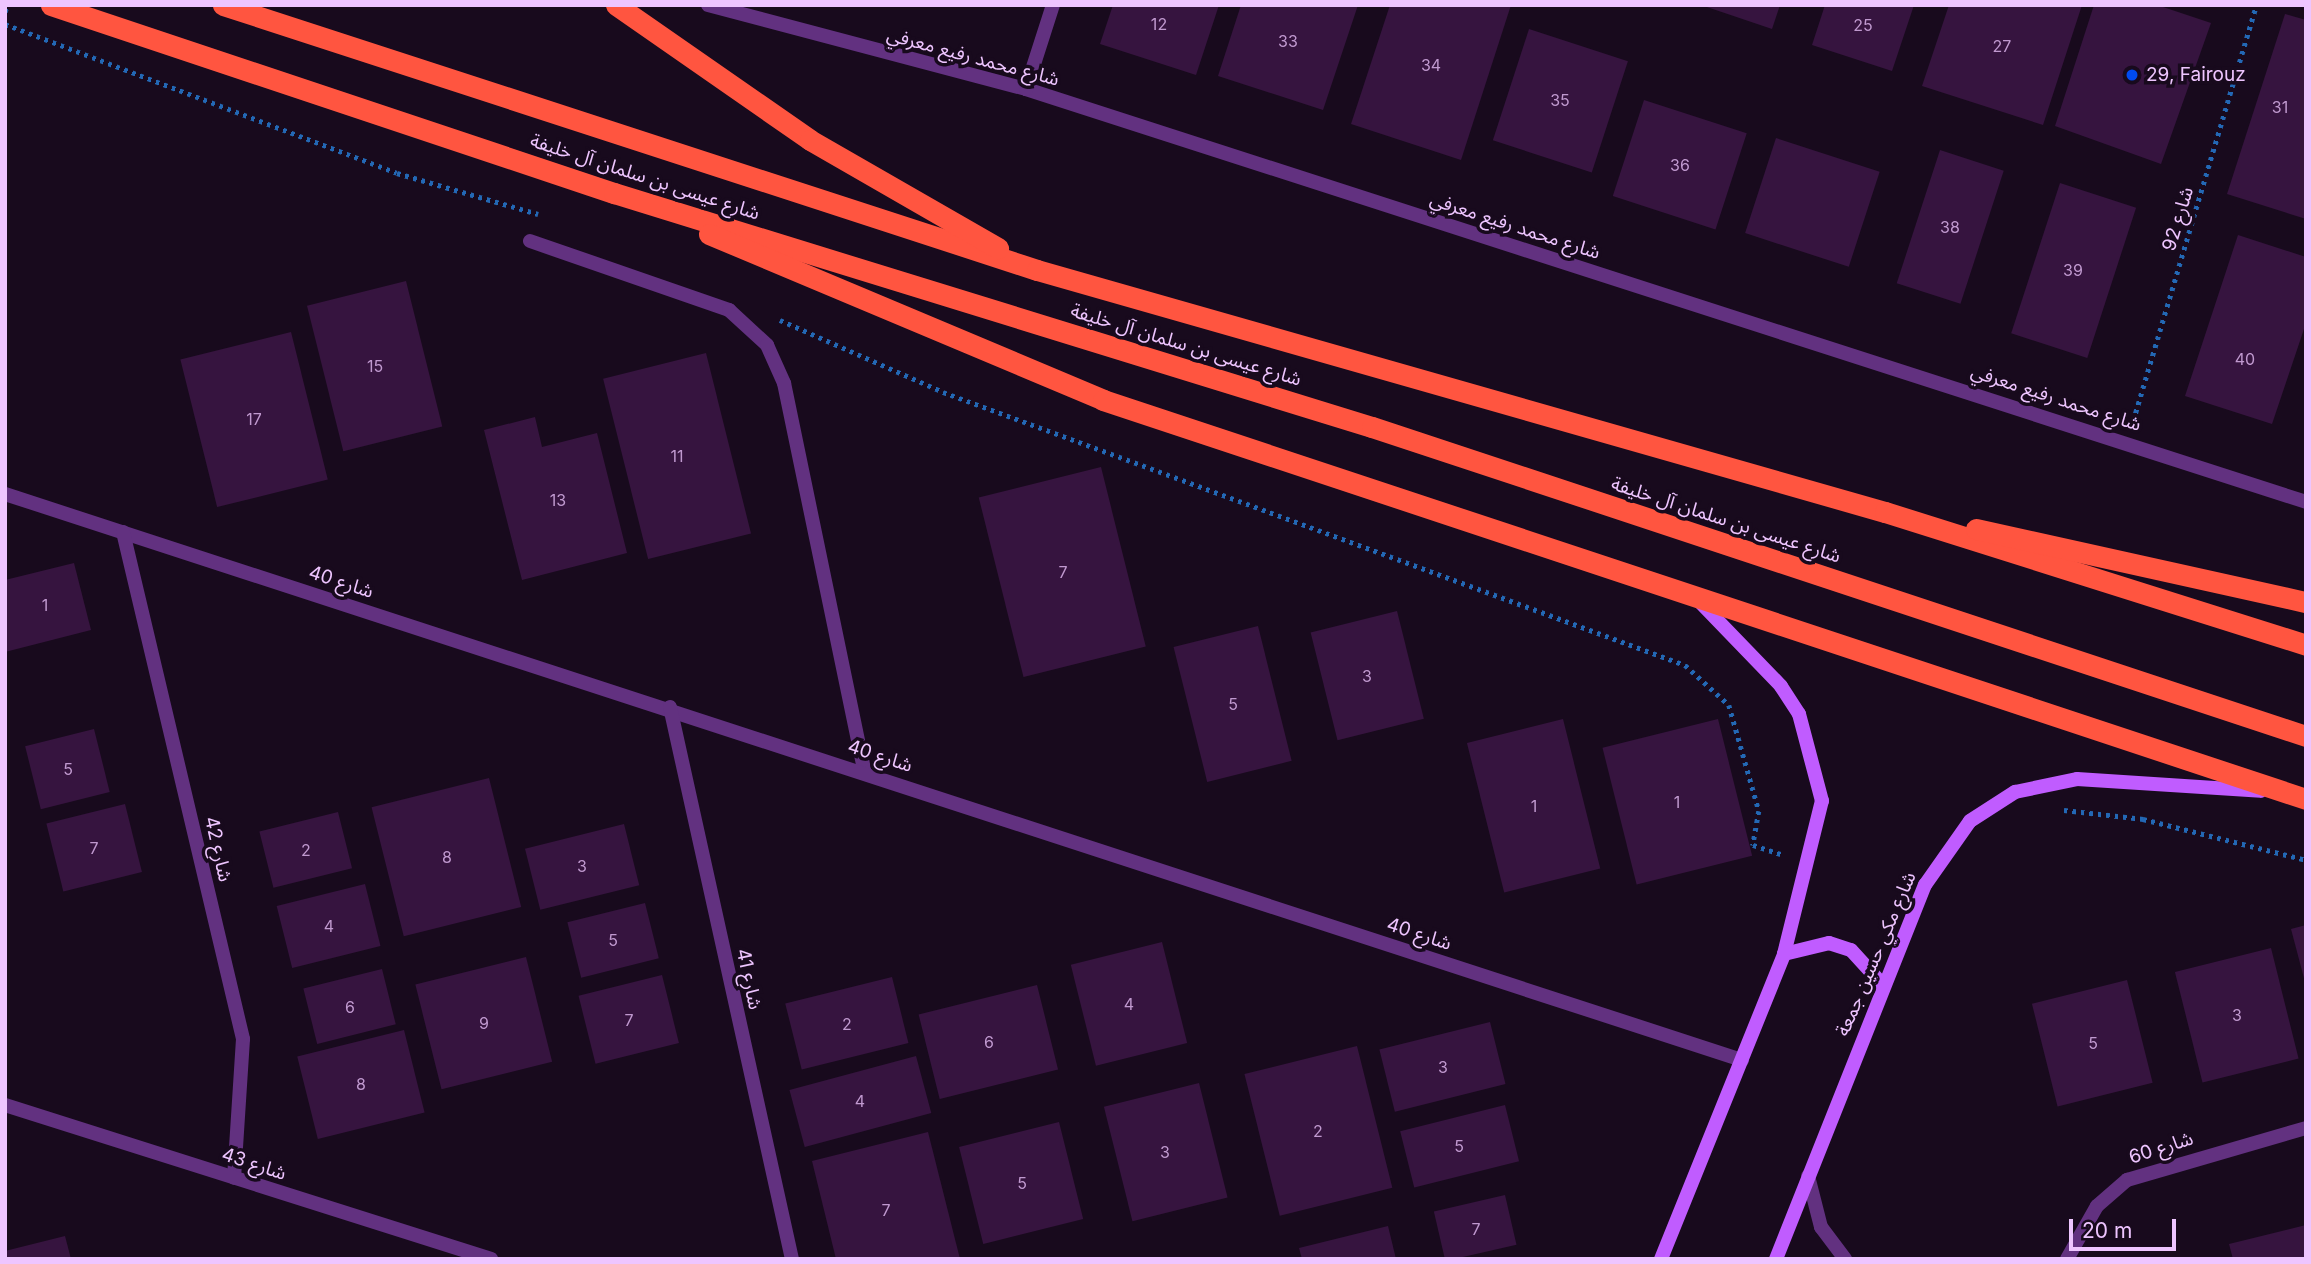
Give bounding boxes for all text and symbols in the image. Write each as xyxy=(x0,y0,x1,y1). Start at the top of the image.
house number: 12 xyxy=(1151,14,1167,34)
house number: 25 xyxy=(1853,15,1873,35)
street label: شارع محمد رفيع معرفي xyxy=(884,23,1062,91)
house number: 33 xyxy=(1278,31,1298,51)
house number: 27 xyxy=(1993,36,2011,56)
house number: 34 xyxy=(1421,55,1441,75)
place label: 29, Fairouz xyxy=(2146,64,2246,86)
marker: 29, Fairouz xyxy=(2124,67,2140,83)
house number: 35 xyxy=(1550,90,1570,110)
house number: 31 xyxy=(2272,97,2288,117)
street label: شارع عيسى بن سلمان آل خليفة xyxy=(527,129,763,225)
house number: 36 xyxy=(1670,155,1690,175)
street label: شارع 92 xyxy=(2157,184,2199,254)
street label: شارع محمد رفيع معرفي xyxy=(1427,188,1603,264)
house number: 38 xyxy=(1940,217,1960,237)
house number: 39 xyxy=(2063,260,2083,280)
street label: شارع عيسى بن سلمان آل خليفة xyxy=(1068,299,1304,391)
house number: 40 xyxy=(2235,349,2255,369)
house number: 15 xyxy=(367,356,383,376)
street label: شارع محمد رفيع معرفي xyxy=(1968,360,2144,436)
house number: 17 xyxy=(246,409,262,429)
house number: 11 xyxy=(670,446,684,466)
street label: شارع عيسى بن سلمان آل خليفة xyxy=(1608,472,1844,568)
house number: 13 xyxy=(550,490,566,510)
street label: شارع 40 xyxy=(306,561,376,603)
house number: 7 xyxy=(1058,562,1068,582)
house number: 1 xyxy=(42,595,48,615)
house number: 3 xyxy=(1362,666,1372,686)
house number: 5 xyxy=(1228,694,1238,714)
street label: شارع 40 xyxy=(845,735,915,777)
house number: 5 xyxy=(63,759,73,779)
house number: 1 xyxy=(1674,792,1680,812)
house number: 1 xyxy=(1531,796,1537,816)
street label: شارع 42 xyxy=(199,814,237,884)
house number: 7 xyxy=(89,838,99,858)
house number: 2 xyxy=(301,840,311,860)
house number: 8 xyxy=(442,847,452,867)
house number: 3 xyxy=(577,856,587,876)
street label: شارع مكي حسين جمعة xyxy=(1831,868,1921,1040)
street label: شارع 40 xyxy=(1384,913,1454,955)
house number: 4 xyxy=(324,916,334,936)
house number: 5 xyxy=(608,930,618,950)
street label: شارع 41 xyxy=(731,946,767,1012)
house number: 4 xyxy=(1124,994,1134,1014)
house number: 6 xyxy=(345,997,355,1017)
house number: 3 xyxy=(2232,1005,2242,1025)
house number: 7 xyxy=(624,1010,634,1030)
house number: 9 xyxy=(479,1013,489,1033)
house number: 2 xyxy=(842,1014,852,1034)
house number: 6 xyxy=(984,1032,994,1052)
house number: 5 xyxy=(2088,1033,2098,1053)
house number: 3 xyxy=(1438,1057,1448,1077)
house number: 8 xyxy=(356,1074,366,1094)
house number: 4 xyxy=(855,1091,865,1111)
house number: 2 xyxy=(1313,1121,1323,1141)
street label: شارع 60 xyxy=(2126,1127,2196,1169)
house number: 5 xyxy=(1454,1136,1464,1156)
house number: 3 xyxy=(1160,1142,1170,1162)
street label: شارع 43 xyxy=(219,1143,289,1185)
house number: 5 xyxy=(1017,1173,1027,1193)
house number: 7 xyxy=(881,1200,891,1220)
scale bar xyxy=(2073,1204,2180,1248)
text: 20 m xyxy=(2082,1218,2132,1243)
house number: 7 xyxy=(1471,1219,1481,1239)

